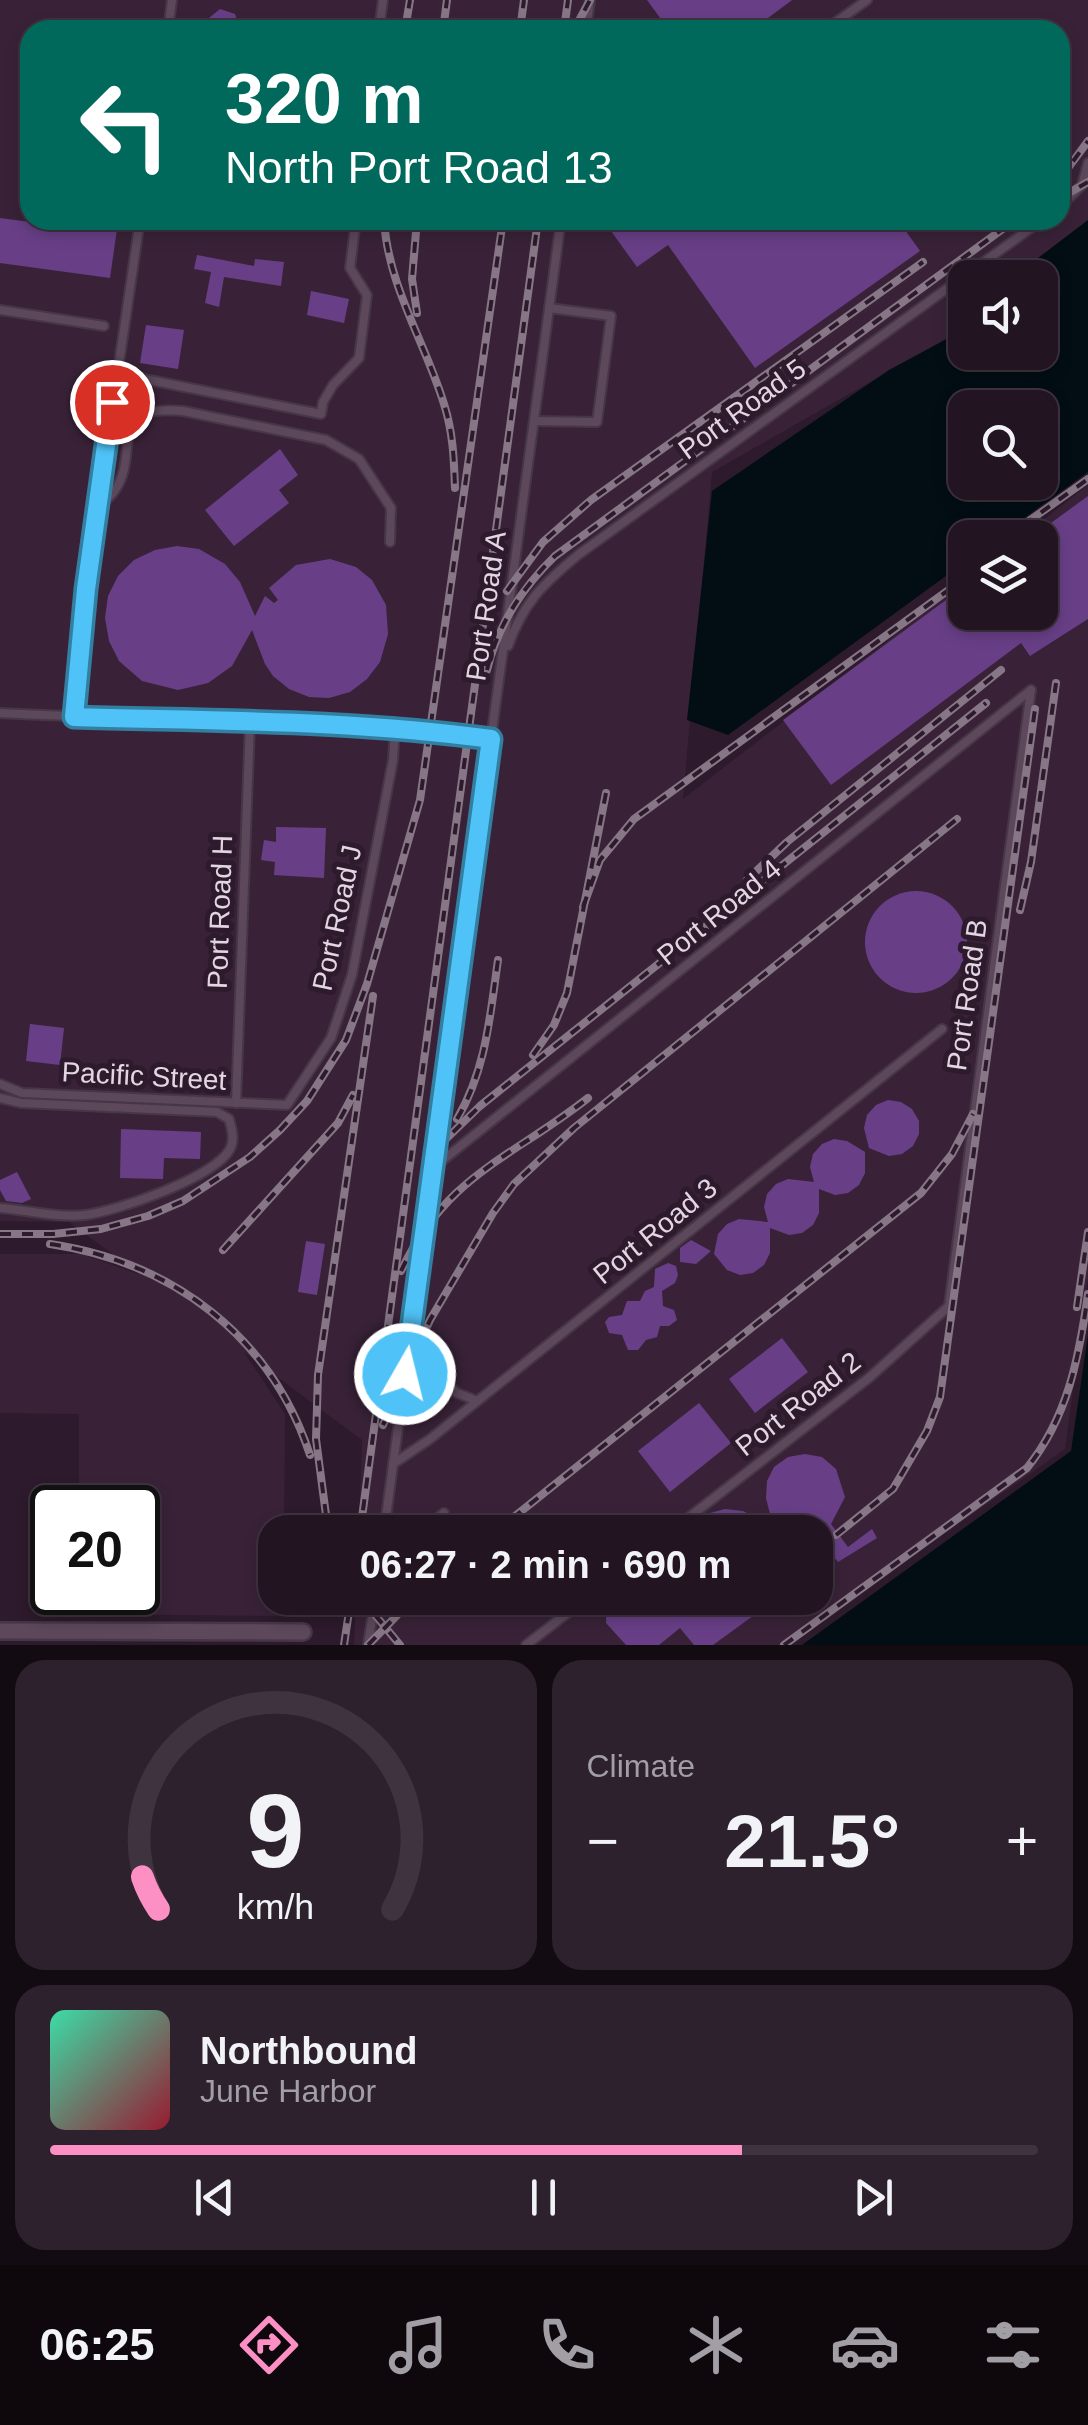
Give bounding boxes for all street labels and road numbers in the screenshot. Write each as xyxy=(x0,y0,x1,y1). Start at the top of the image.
street label: Port Road 5 xyxy=(672,353,812,465)
street label: Port Road A xyxy=(460,529,512,683)
street label: Port Road H xyxy=(202,834,238,990)
street label: Port Road J xyxy=(306,842,368,994)
street label: Port Road 4 xyxy=(651,853,787,971)
street label: Port Road B xyxy=(941,917,993,1073)
street label: Pacific Street xyxy=(61,1056,227,1096)
street label: Port Road 3 xyxy=(587,1172,723,1290)
street label: Port Road 2 xyxy=(730,1346,866,1462)

